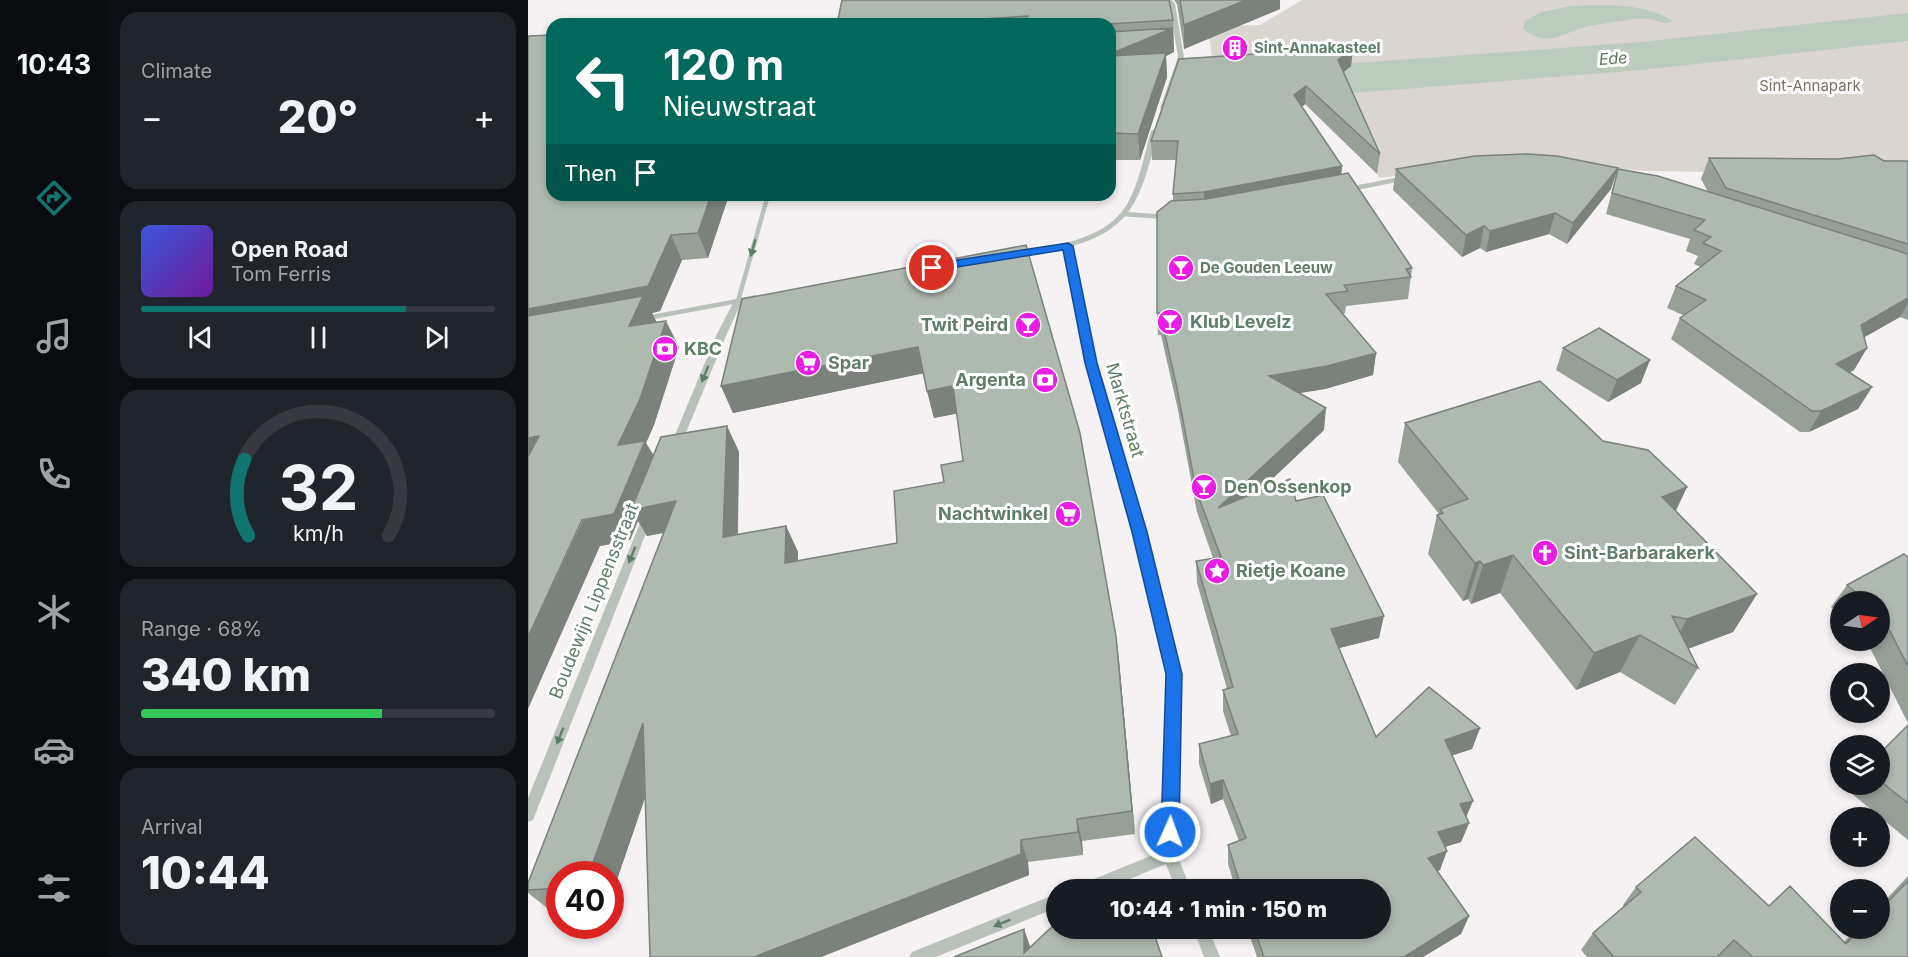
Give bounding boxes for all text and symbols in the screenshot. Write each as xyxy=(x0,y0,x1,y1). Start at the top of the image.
building icon: Sint-Annakasteel xyxy=(1220,33,1250,63)
place label: Sint-Annakasteel xyxy=(1254,38,1381,57)
text: 120 m xyxy=(663,39,784,90)
icon: left xyxy=(564,42,642,120)
water label: Ede xyxy=(1598,47,1628,69)
text: 10:43 xyxy=(17,48,91,81)
text: Climate xyxy=(141,59,212,83)
park label: Sint-Annapark xyxy=(1759,76,1862,95)
text: 20° xyxy=(278,89,358,144)
text: Nieuwstraat xyxy=(663,90,816,123)
text: − xyxy=(141,97,163,137)
text: + xyxy=(473,97,495,137)
icon: arrive xyxy=(629,156,662,189)
text: Then xyxy=(564,160,617,186)
icon: directions xyxy=(33,177,75,219)
text: Open Road xyxy=(231,236,348,262)
one-way arrow xyxy=(747,239,757,257)
pin xyxy=(906,242,957,293)
icon: arrive xyxy=(915,251,948,284)
bar icon: De Gouden Leeuw xyxy=(1166,253,1196,283)
place label: De Gouden Leeuw xyxy=(1200,258,1333,277)
text: Tom Ferris xyxy=(231,262,331,286)
bar icon: Klub Levelz xyxy=(1155,307,1185,337)
bar icon: Twit Peird xyxy=(1013,310,1043,340)
place label: Klub Levelz xyxy=(1190,311,1292,332)
place label: Twit Peird xyxy=(921,314,1008,335)
icon: music xyxy=(33,315,75,357)
icon: previous xyxy=(184,321,217,354)
icon: pause xyxy=(302,321,335,354)
icon: next xyxy=(420,321,453,354)
bank icon: KBC xyxy=(650,334,680,364)
place label: KBC xyxy=(684,338,722,359)
supermarket icon: Spar xyxy=(793,348,823,378)
place label: Spar xyxy=(828,352,869,373)
street label: Marktstraat xyxy=(1102,360,1149,460)
one-way arrow xyxy=(700,365,710,383)
bank icon: Argenta xyxy=(1030,365,1060,395)
place label: Argenta xyxy=(955,369,1026,390)
text: 32 xyxy=(278,450,358,525)
icon: phone xyxy=(33,453,75,495)
bar icon: Den Ossenkop xyxy=(1189,472,1219,502)
place label: Den Ossenkop xyxy=(1224,476,1352,497)
supermarket icon: Nachtwinkel xyxy=(1053,499,1083,529)
street label: Boudewijn Lippensstraat xyxy=(545,500,642,702)
place label: Nachtwinkel xyxy=(938,503,1048,524)
text: km/h xyxy=(293,520,343,546)
church icon: Sint-Barbarakerk xyxy=(1530,538,1560,568)
place label: Sint-Barbarakerk xyxy=(1564,542,1715,563)
one-way arrow xyxy=(627,546,637,564)
place icon: Rietje Koane xyxy=(1202,556,1232,586)
place label: Rietje Koane xyxy=(1236,560,1346,581)
icon: climate xyxy=(33,591,75,633)
north arrow xyxy=(1830,591,1890,651)
map controls xyxy=(1830,591,1890,939)
text: Range · 68% xyxy=(141,617,262,641)
text: 340 km xyxy=(141,647,311,702)
button: search xyxy=(1830,663,1890,723)
one-way arrow xyxy=(555,727,565,745)
icon: car xyxy=(33,729,75,771)
button: layers xyxy=(1830,735,1890,795)
position arrow xyxy=(1138,800,1202,864)
button: + xyxy=(1830,807,1890,867)
text: Arrival xyxy=(141,815,203,839)
text: 10:44 xyxy=(141,845,270,900)
speed limit sign: 40 xyxy=(546,861,624,939)
icon: filters xyxy=(33,867,75,909)
button: − xyxy=(1830,879,1890,939)
text: 10:44 · 1 min · 150 m xyxy=(1110,896,1327,922)
one-way arrow xyxy=(993,919,1011,928)

